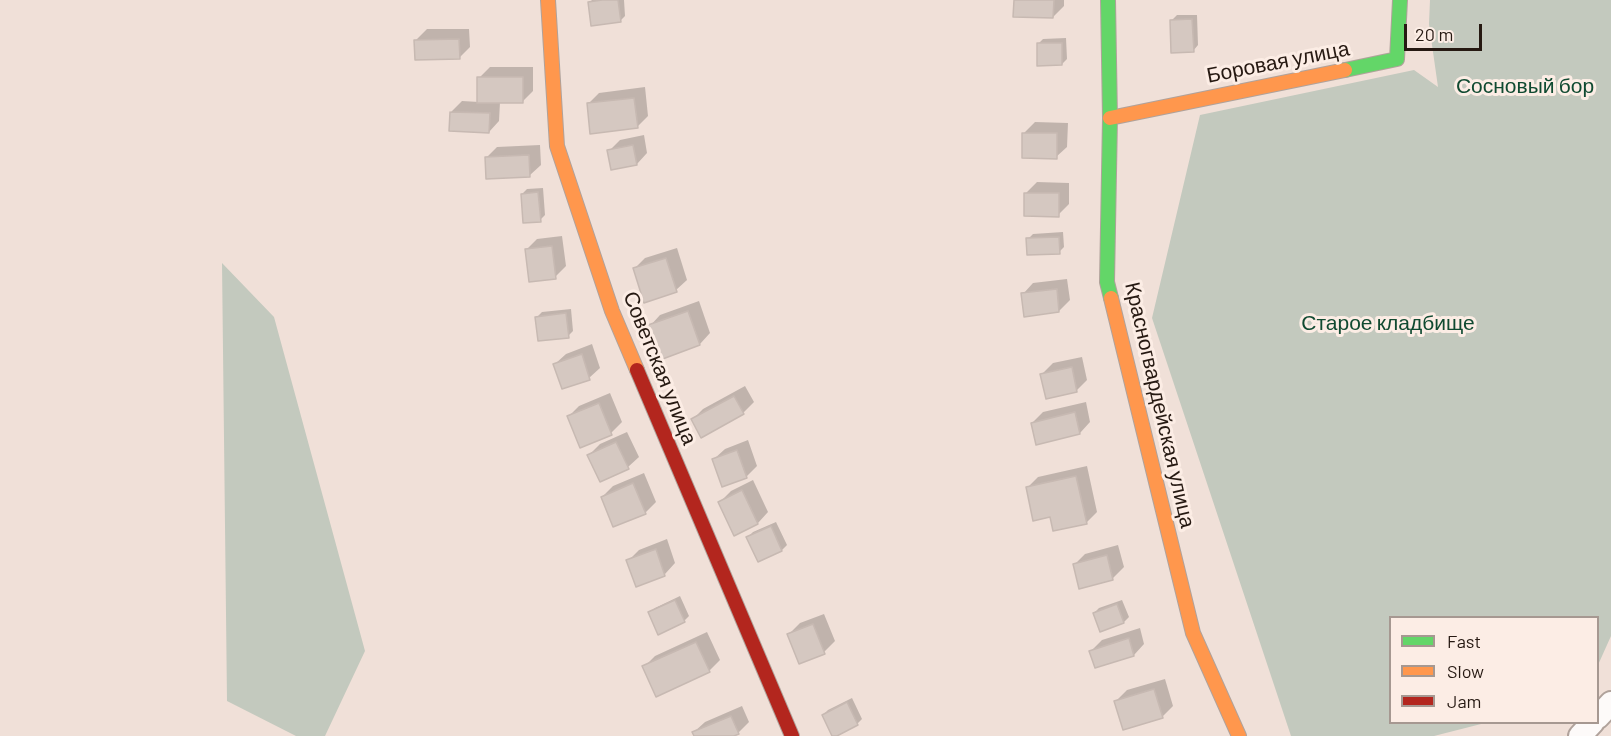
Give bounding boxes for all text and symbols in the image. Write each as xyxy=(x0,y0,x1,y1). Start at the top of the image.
scale bar xyxy=(1407,12,1485,50)
text: 20 m xyxy=(1415,23,1453,45)
street label: Боровая улица xyxy=(1205,36,1351,88)
park label: Сосновый бор xyxy=(1456,73,1594,99)
street label: Красногвардейская улица xyxy=(1119,280,1201,530)
street label: Советская улица xyxy=(618,288,702,448)
park label: Старое кладбище xyxy=(1301,310,1475,336)
legend xyxy=(1389,616,1599,724)
text: Fast xyxy=(1447,630,1481,652)
text: Slow xyxy=(1447,660,1484,682)
text: Jam xyxy=(1447,690,1481,712)

